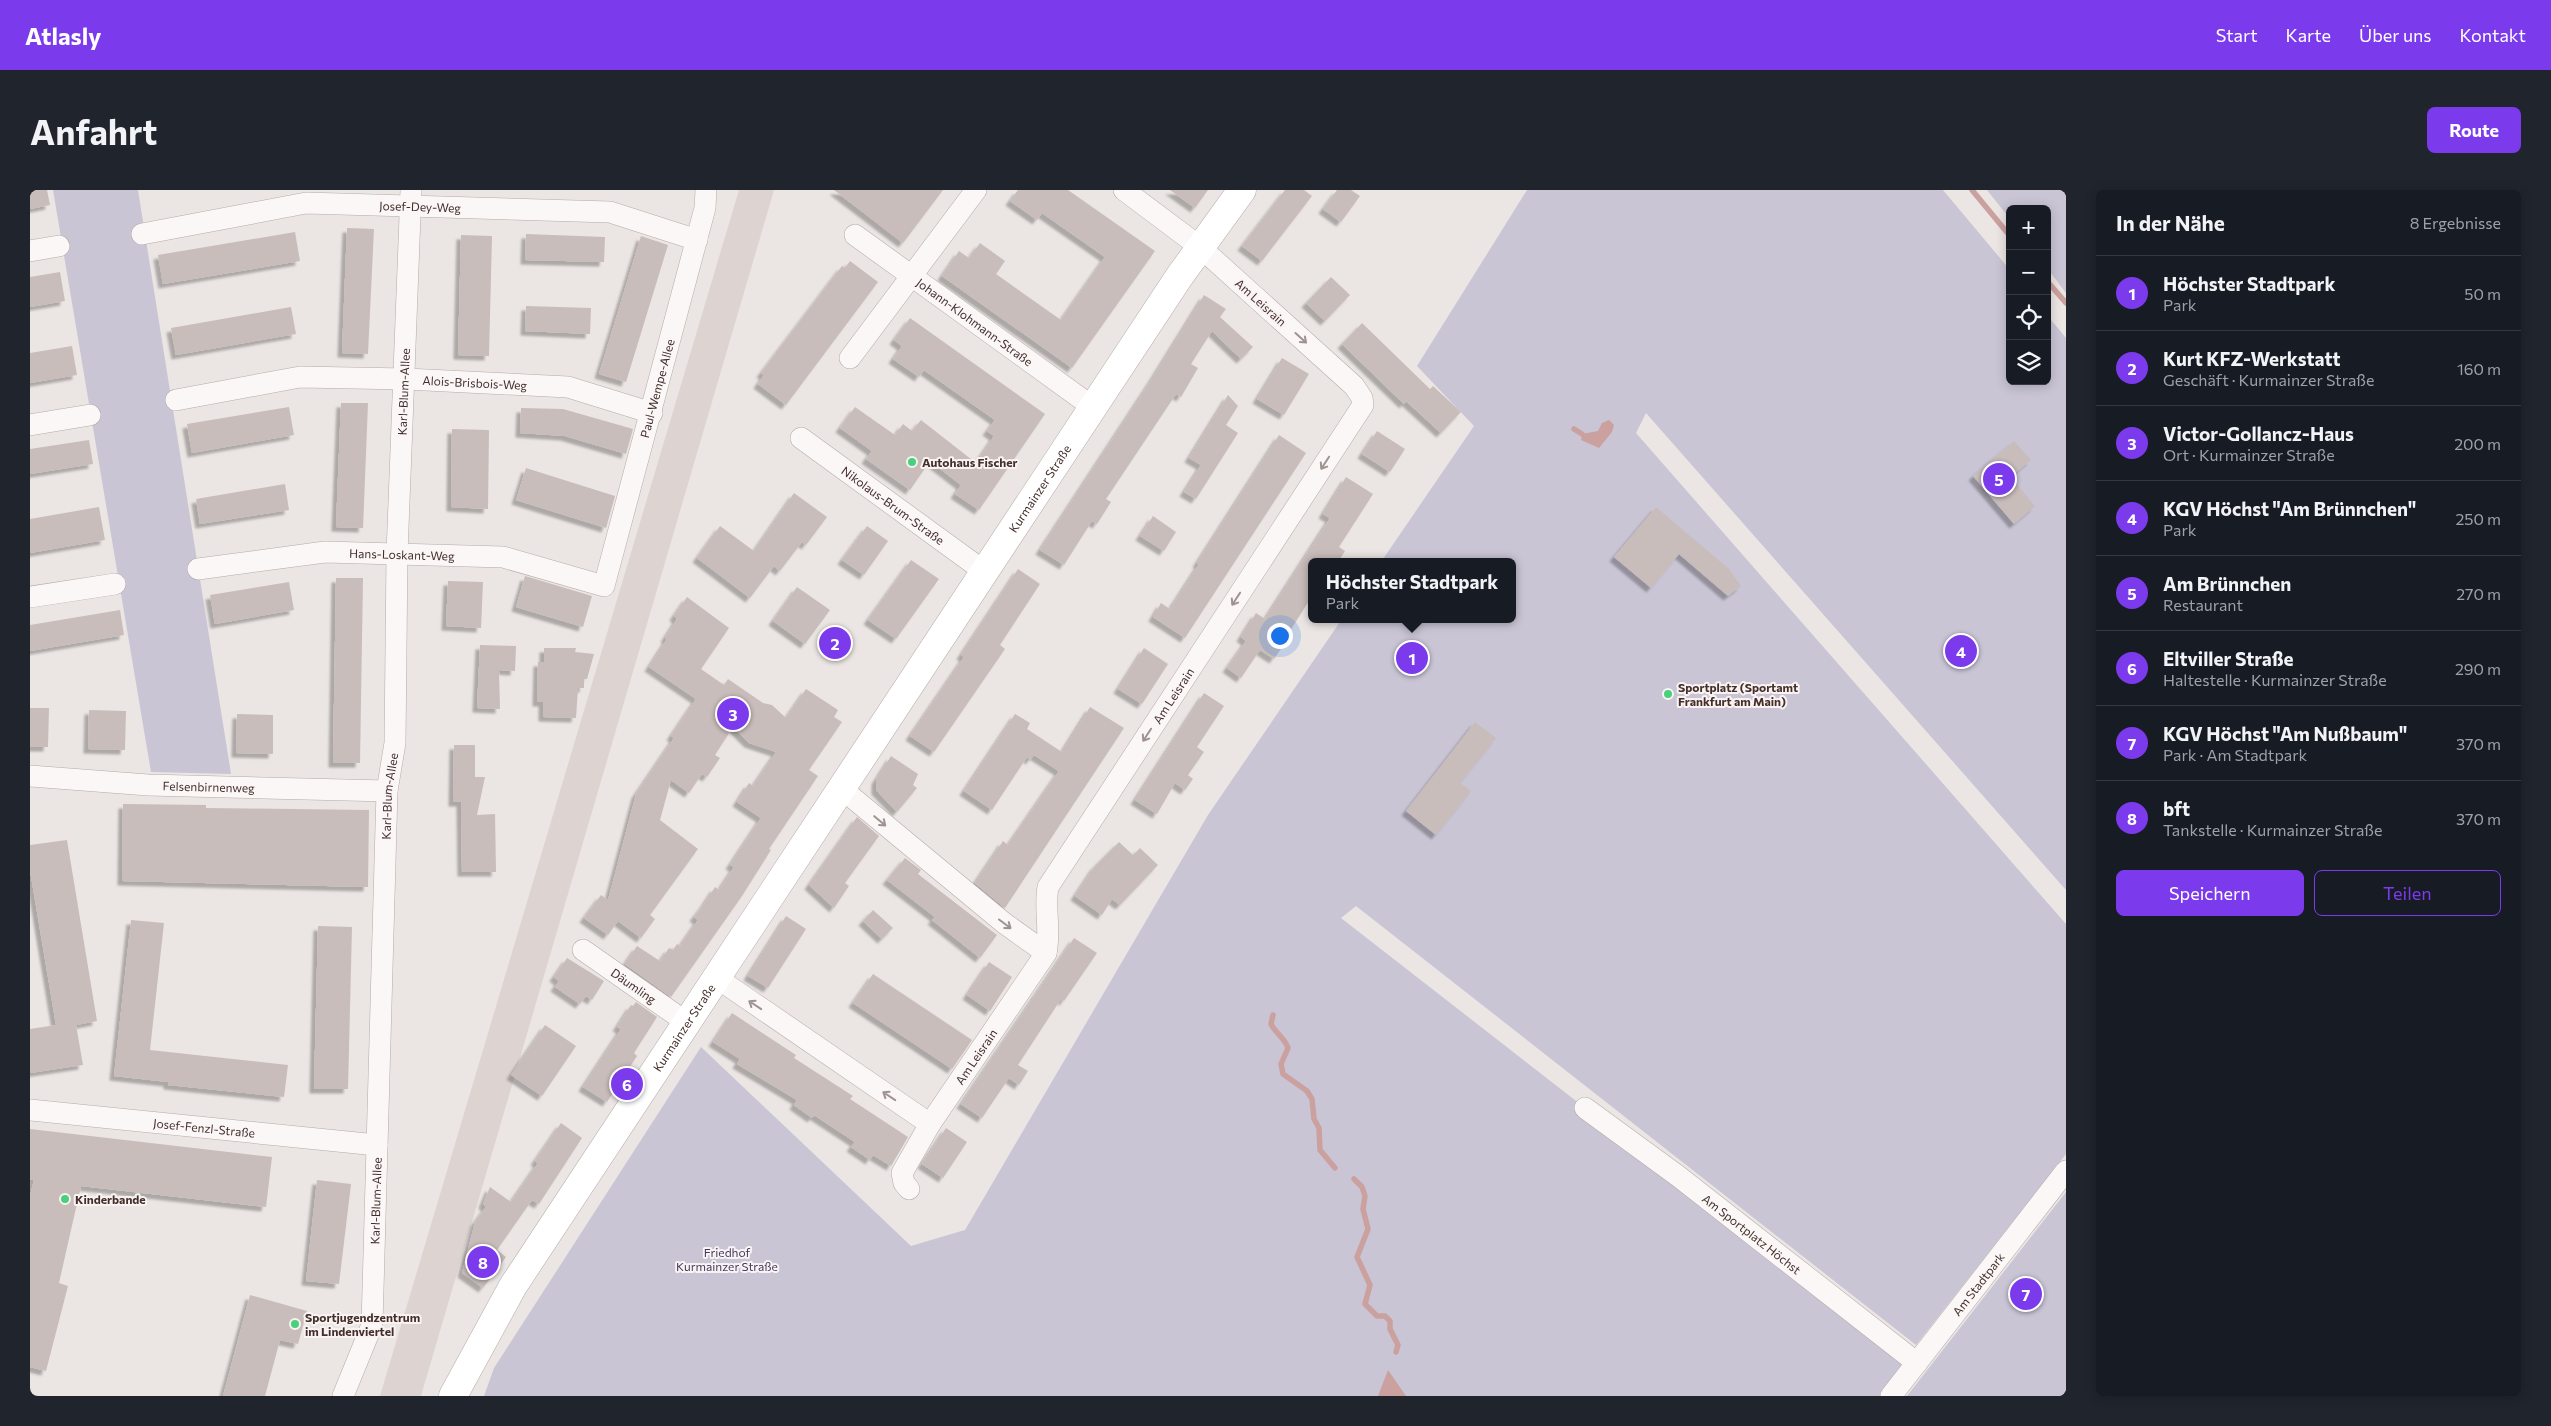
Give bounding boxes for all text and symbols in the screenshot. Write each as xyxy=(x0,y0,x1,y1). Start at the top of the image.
text: Atlasly xyxy=(25,21,102,50)
text: Start xyxy=(2216,24,2258,46)
text: Karte xyxy=(2286,24,2331,46)
text: Über uns xyxy=(2359,24,2432,46)
text: Kontakt xyxy=(2460,24,2526,46)
button: Route xyxy=(2427,107,2521,153)
text: Anfahrt xyxy=(30,109,157,152)
street label: Josef-Dey-Weg xyxy=(379,198,462,215)
map controls xyxy=(2006,205,2051,385)
button: + xyxy=(2006,205,2051,250)
text: In der Nähe xyxy=(2116,210,2225,235)
text: 8 Ergebnisse xyxy=(2410,213,2501,232)
button: − xyxy=(2006,250,2051,295)
text: Höchster Stadtpark xyxy=(2163,272,2335,295)
street label: Johann-Klohmann-Straße xyxy=(914,275,1036,368)
street label: Am Leisrain xyxy=(1233,275,1289,329)
text: 1 xyxy=(2128,284,2136,303)
text: 50 m xyxy=(2464,284,2501,303)
button: locate xyxy=(2006,295,2051,340)
text: Park xyxy=(2163,295,2196,314)
one-way arrow xyxy=(1295,332,1308,344)
street label: Paul-Wempe-Allee xyxy=(637,337,677,439)
button: layers xyxy=(2006,340,2051,385)
text: Kurt KFZ-Werkstatt xyxy=(2163,347,2341,370)
street label: Karl-Blum-Allee xyxy=(395,348,412,436)
text: 2 xyxy=(2127,359,2137,378)
text: 160 m xyxy=(2457,359,2501,378)
text: Geschäft · Kurmainzer Straße xyxy=(2163,370,2374,389)
street label: Alois-Brisbois-Weg xyxy=(422,373,528,392)
text: Victor-Gollancz-Haus xyxy=(2163,422,2354,445)
text: 3 xyxy=(2127,434,2137,453)
text: 200 m xyxy=(2454,434,2501,453)
street label: Kurmainzer Straße xyxy=(1006,442,1073,535)
text: Ort · Kurmainzer Straße xyxy=(2163,445,2335,464)
place label: Autohaus Fischer xyxy=(922,455,1017,469)
marker: Autohaus Fischer xyxy=(906,456,918,468)
one-way arrow xyxy=(1320,456,1331,470)
pin: 5 xyxy=(1983,460,2015,498)
street label: Nikolaus-Brum-Straße xyxy=(839,463,947,547)
text: KGV Höchst "Am Brünnchen" xyxy=(2163,497,2416,520)
text: 4 xyxy=(2127,509,2137,528)
text: 250 m xyxy=(2455,509,2501,528)
text: Park xyxy=(2163,520,2196,539)
street label: Hans-Loskant-Weg xyxy=(349,546,455,563)
popup xyxy=(1308,558,1516,623)
text: Höchster Stadtpark xyxy=(1326,570,1498,593)
text: Am Brünnchen xyxy=(2163,572,2291,595)
text: 5 xyxy=(2127,584,2137,603)
text: 270 m xyxy=(2456,584,2501,603)
one-way arrow xyxy=(1231,592,1242,606)
text: Park xyxy=(1326,593,1359,612)
text: Restaurant xyxy=(2163,595,2243,614)
your location xyxy=(1267,623,1293,649)
pin: 2 xyxy=(819,624,851,662)
pin: 4 xyxy=(1945,632,1977,670)
pin: 1 xyxy=(1396,639,1428,677)
text: Eltviller Straße xyxy=(2163,647,2294,670)
text: 6 xyxy=(2127,659,2137,678)
text: 290 m xyxy=(2455,659,2501,678)
street label: Am Leisrain xyxy=(1150,665,1196,726)
text: Haltestelle · Kurmainzer Straße xyxy=(2163,670,2387,689)
place label: Sportplatz (Sportamt Frankfurt am Main) xyxy=(1678,680,1798,708)
marker: Sportplatz (Sportamt Frankfurt am Main) xyxy=(1662,688,1674,700)
pin: 3 xyxy=(717,695,749,733)
text: KGV Höchst "Am Nußbaum" xyxy=(2163,722,2407,745)
one-way arrow xyxy=(1142,728,1152,742)
text: 7 xyxy=(2128,734,2136,753)
text: 370 m xyxy=(2456,734,2501,753)
text: Park · Am Stadtpark xyxy=(2163,745,2307,764)
street label: Karl-Blum-Allee xyxy=(379,752,400,840)
street label: Felsenbirnenweg xyxy=(162,778,255,795)
text: bft xyxy=(2163,797,2190,820)
text: 8 xyxy=(2127,809,2137,828)
text: 370 m xyxy=(2456,809,2501,828)
one-way arrow xyxy=(873,815,886,826)
text: Tankstelle · Kurmainzer Straße xyxy=(2163,820,2383,839)
button: Speichern xyxy=(2116,870,2304,916)
button: Teilen xyxy=(2314,870,2501,916)
one-way arrow xyxy=(998,918,1011,929)
street label: Däumling xyxy=(609,965,659,1006)
street label: Kurmainzer Straße xyxy=(650,981,718,1074)
one-way arrow xyxy=(748,999,762,1010)
street label: Am Leisrain xyxy=(952,1026,999,1087)
pin: 6 xyxy=(611,1065,643,1103)
one-way arrow xyxy=(883,1091,897,1101)
street label: Josef-Fenzl-Straße xyxy=(152,1115,256,1140)
street label: Karl-Blum-Allee xyxy=(367,1157,384,1245)
street label: Am Sportplatz Höchst xyxy=(1700,1191,1804,1277)
place label: Kinderbande xyxy=(75,1192,146,1206)
marker: Kinderbande xyxy=(59,1193,71,1205)
pin: 8 xyxy=(467,1243,499,1281)
park label: Friedhof Kurmainzer Straße xyxy=(676,1245,778,1273)
street label: Am Stadtpark xyxy=(1949,1249,2007,1318)
pin: 7 xyxy=(2010,1275,2042,1313)
place label: Sportjugendzentrum im Lindenviertel xyxy=(305,1310,420,1338)
marker: Sportjugendzentrum im Lindenviertel xyxy=(289,1318,301,1330)

